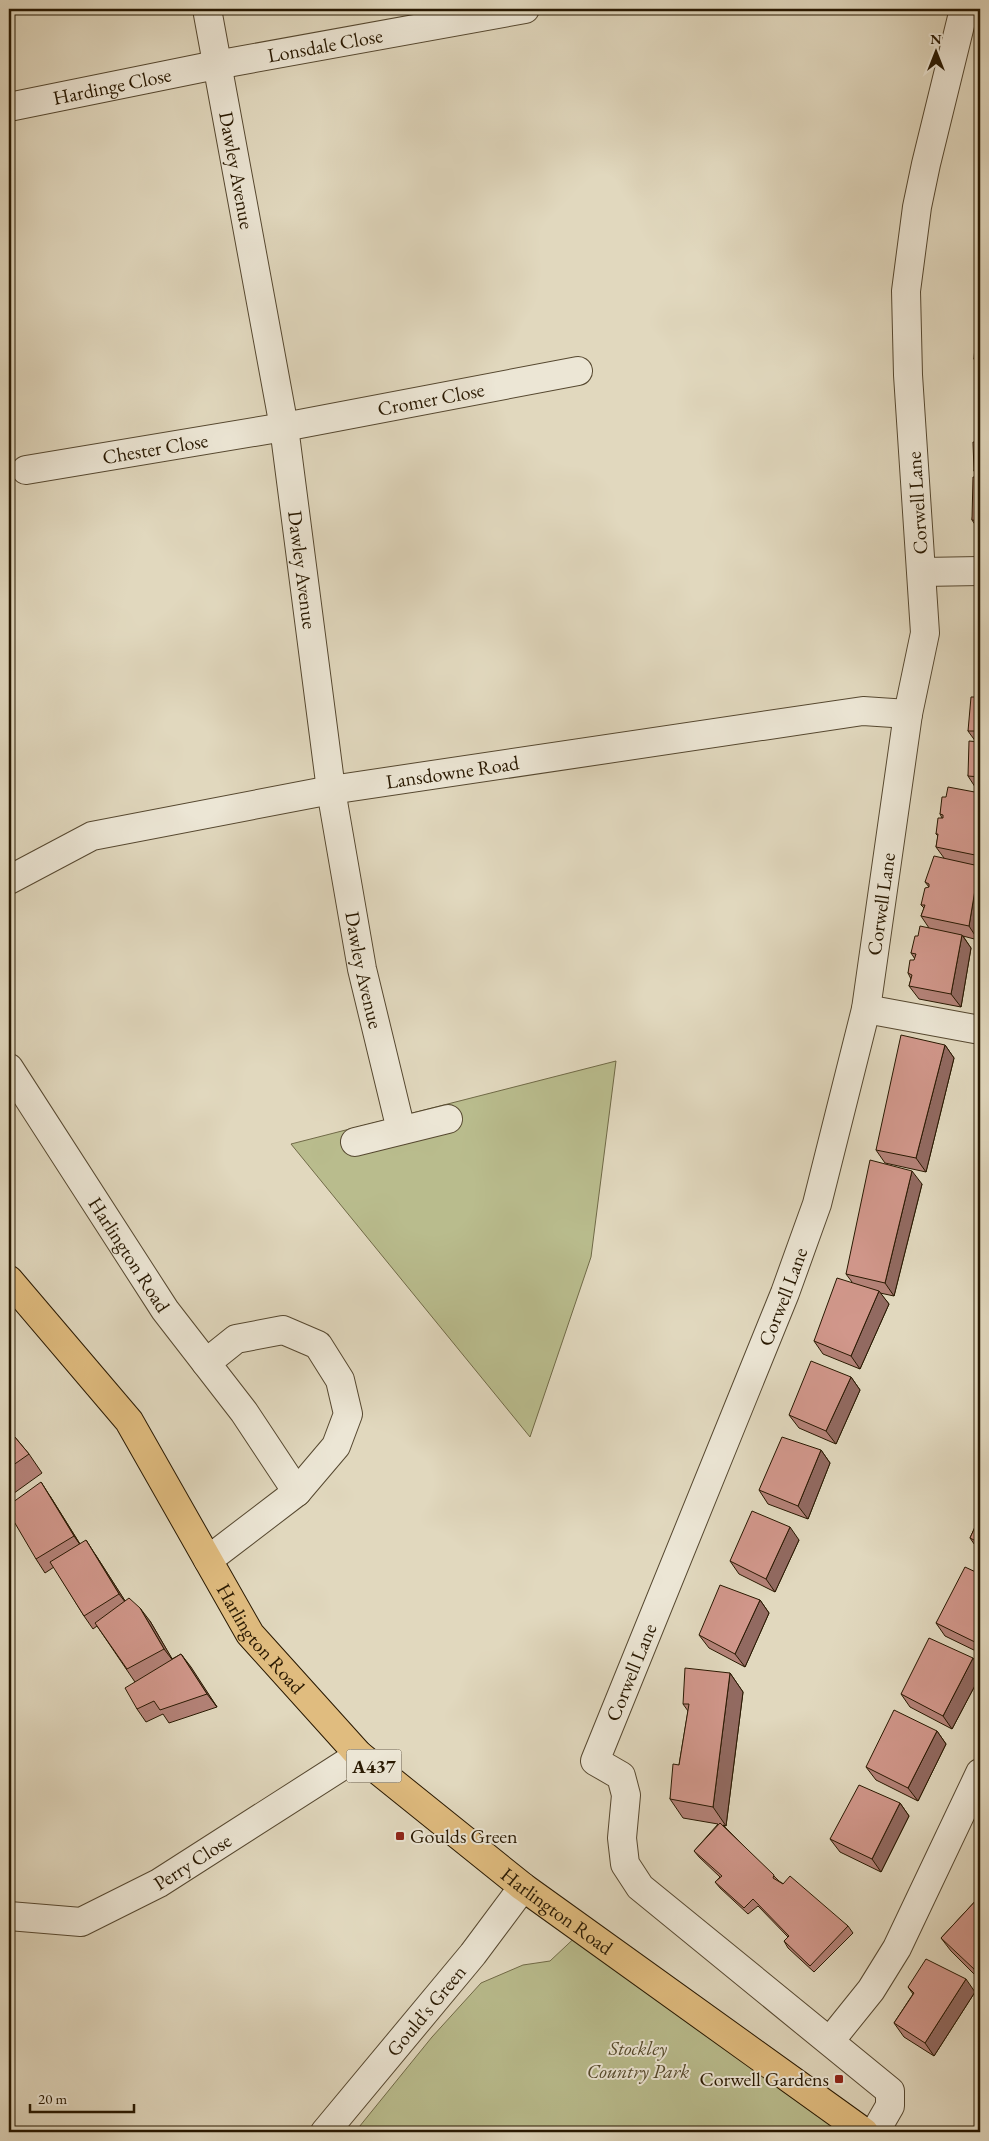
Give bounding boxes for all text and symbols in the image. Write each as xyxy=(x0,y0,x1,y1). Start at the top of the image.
street label: Lonsdale Close xyxy=(265,22,385,68)
north arrow xyxy=(912,28,962,78)
text: N xyxy=(930,30,942,48)
street label: Hardinge Close xyxy=(50,61,174,111)
street label: Dawley Avenue xyxy=(213,109,260,231)
street label: Cromer Close xyxy=(375,376,486,422)
street label: Chester Close xyxy=(100,427,210,470)
street label: Corwell Lane xyxy=(900,450,934,555)
street label: Dawley Avenue xyxy=(282,509,323,631)
street label: Lansdowne Road xyxy=(384,749,522,795)
street label: Corwell Lane xyxy=(861,851,901,957)
street label: Dawley Avenue xyxy=(339,909,389,1031)
street label: Harlington Road xyxy=(82,1192,177,1318)
street label: Corwell Lane xyxy=(752,1244,813,1350)
street label: Harlington Road xyxy=(211,1579,311,1700)
street label: Corwell Lane xyxy=(600,1619,663,1725)
road number: A437 xyxy=(346,1750,402,1782)
place label: Goulds Green xyxy=(410,1823,518,1849)
street label: Perry Close xyxy=(149,1827,236,1896)
marker: Goulds Green xyxy=(394,1830,406,1842)
street label: Harlington Road xyxy=(496,1861,619,1961)
street label: Gould's Green xyxy=(380,1959,472,2062)
park label: Stockley Country Park xyxy=(587,2035,689,2084)
place label: Corwell Gardens xyxy=(699,2066,829,2092)
marker: Corwell Gardens xyxy=(833,2073,845,2085)
scale bar xyxy=(30,2081,134,2113)
text: 20 m xyxy=(38,2089,67,2108)

